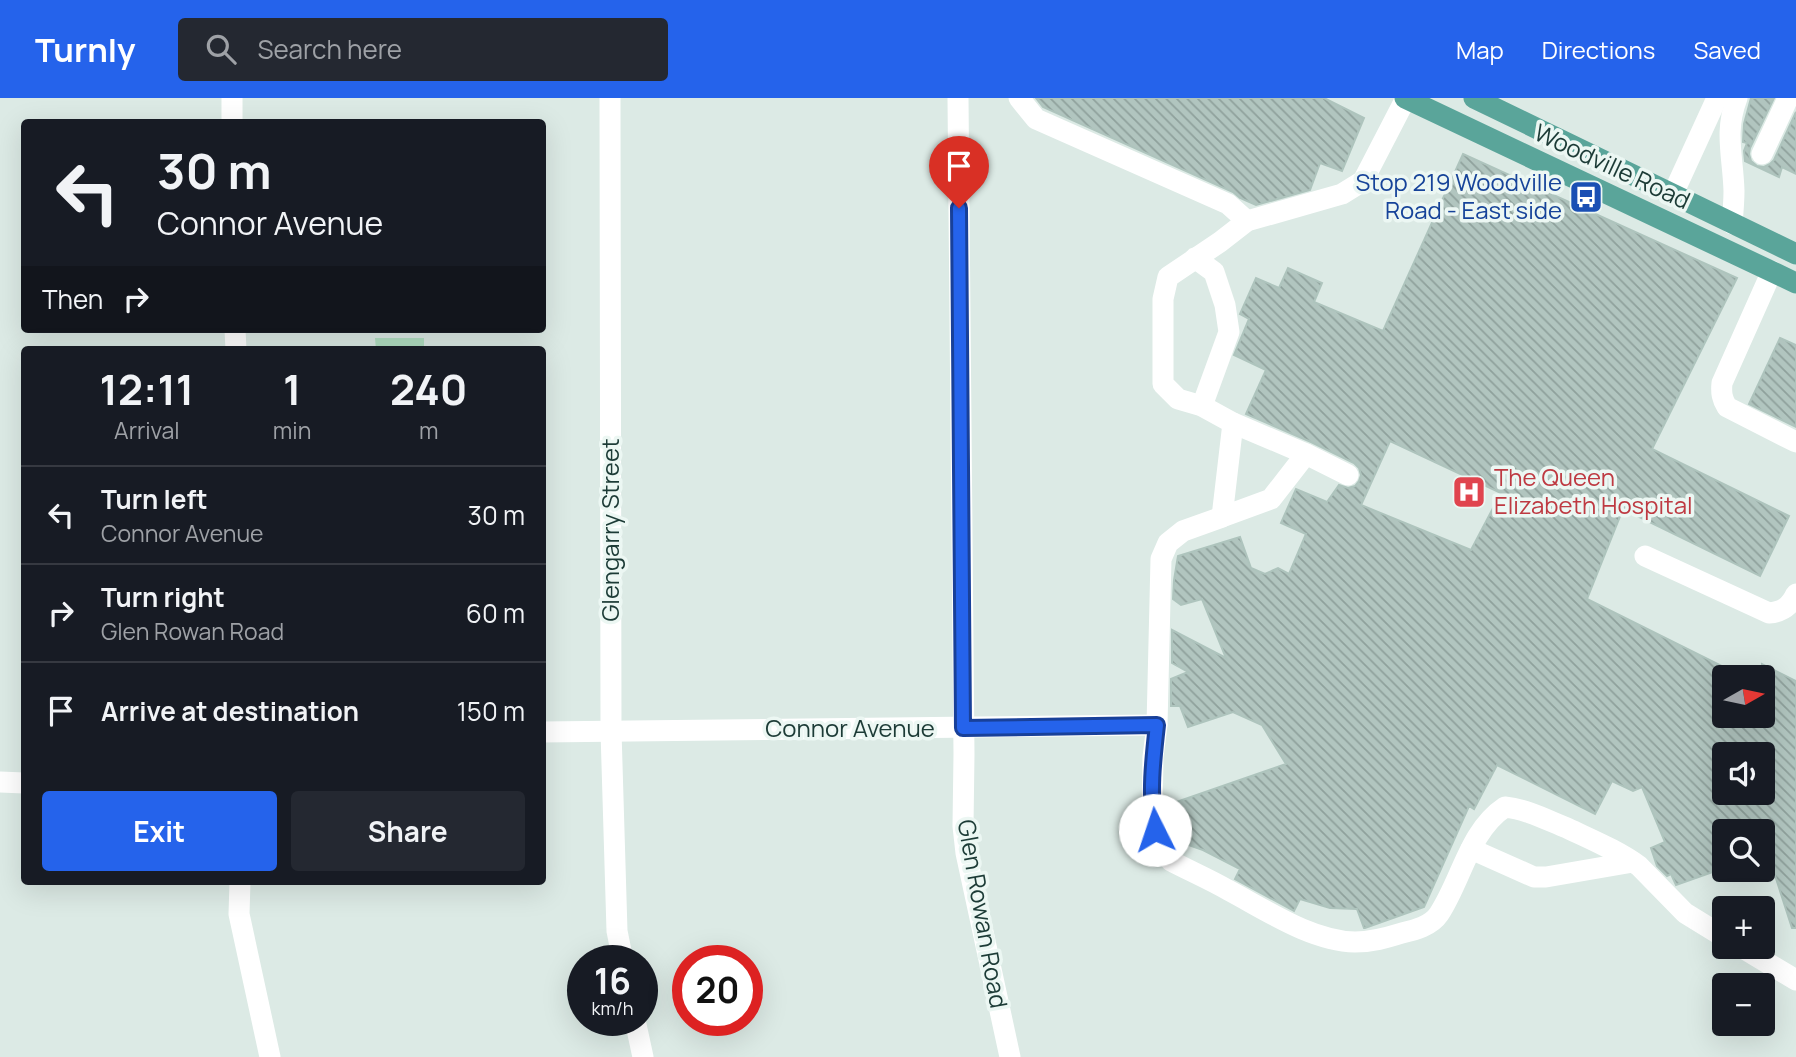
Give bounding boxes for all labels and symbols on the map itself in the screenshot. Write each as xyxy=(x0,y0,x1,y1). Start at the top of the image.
street label: Woodville Road xyxy=(1529,115,1696,216)
pin xyxy=(929,136,989,208)
place label: Stop 219 Woodville Road - East side xyxy=(1355,165,1562,226)
bus stop icon: Stop 219 Woodville Road - East side xyxy=(1567,178,1605,216)
street label: Glengarry Street xyxy=(593,438,626,622)
place label: The Queen Elizabeth Hospital xyxy=(1494,460,1693,521)
hospital icon: The Queen Elizabeth Hospital xyxy=(1450,473,1488,511)
north arrow xyxy=(1712,665,1774,728)
street label: Connor Avenue xyxy=(765,711,935,744)
position arrow xyxy=(1118,793,1192,867)
street label: Glen Rowan Road xyxy=(951,817,1016,1011)
speed limit sign: 20 xyxy=(672,945,763,1036)

